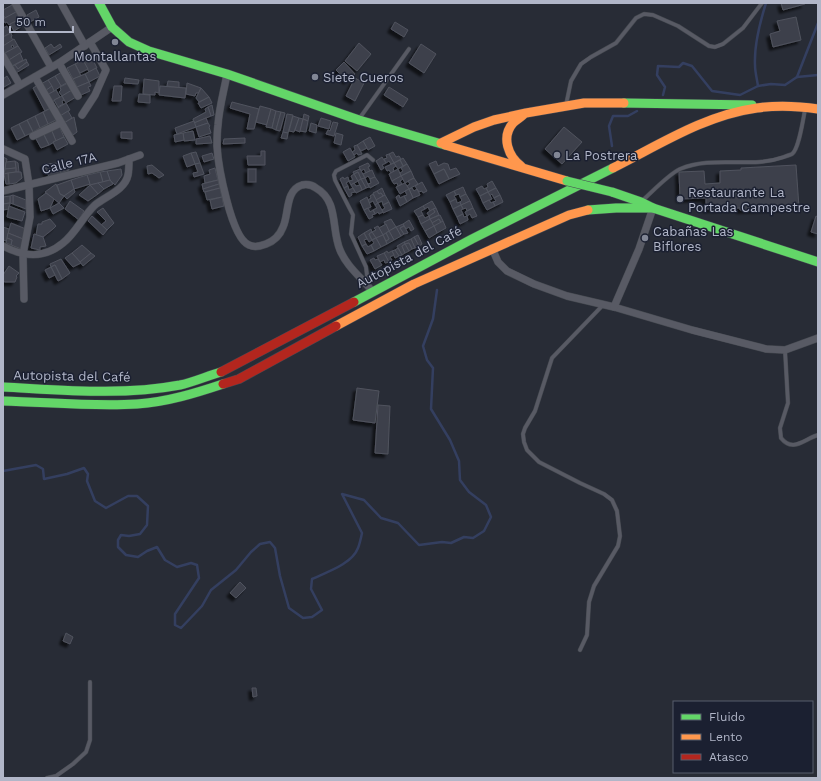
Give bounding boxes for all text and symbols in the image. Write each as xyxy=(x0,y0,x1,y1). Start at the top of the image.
scale bar xyxy=(10,8,73,34)
text: 50 m xyxy=(16,15,46,29)
marker: Montallantas xyxy=(110,37,120,47)
place label: Montallantas xyxy=(74,49,156,64)
place label: Siete Cueros xyxy=(323,70,404,85)
marker: Siete Cueros xyxy=(310,72,320,82)
place label: La Postrera xyxy=(565,148,638,163)
street label: Calle 17A xyxy=(40,149,98,177)
marker: La Postrera xyxy=(552,150,562,160)
place label: Restaurante La Portada Campestre xyxy=(688,185,810,215)
marker: Restaurante La Portada Campestre xyxy=(675,194,685,204)
street label: Autopista del Café xyxy=(354,223,464,291)
place label: Cabañas Las Biflores xyxy=(653,224,734,254)
marker: Cabañas Las Biflores xyxy=(640,233,650,243)
street label: Autopista del Café xyxy=(13,367,131,385)
legend xyxy=(673,701,813,773)
text: Fluido xyxy=(709,710,745,724)
text: Lento xyxy=(709,730,743,744)
text: Atasco xyxy=(709,750,749,764)

